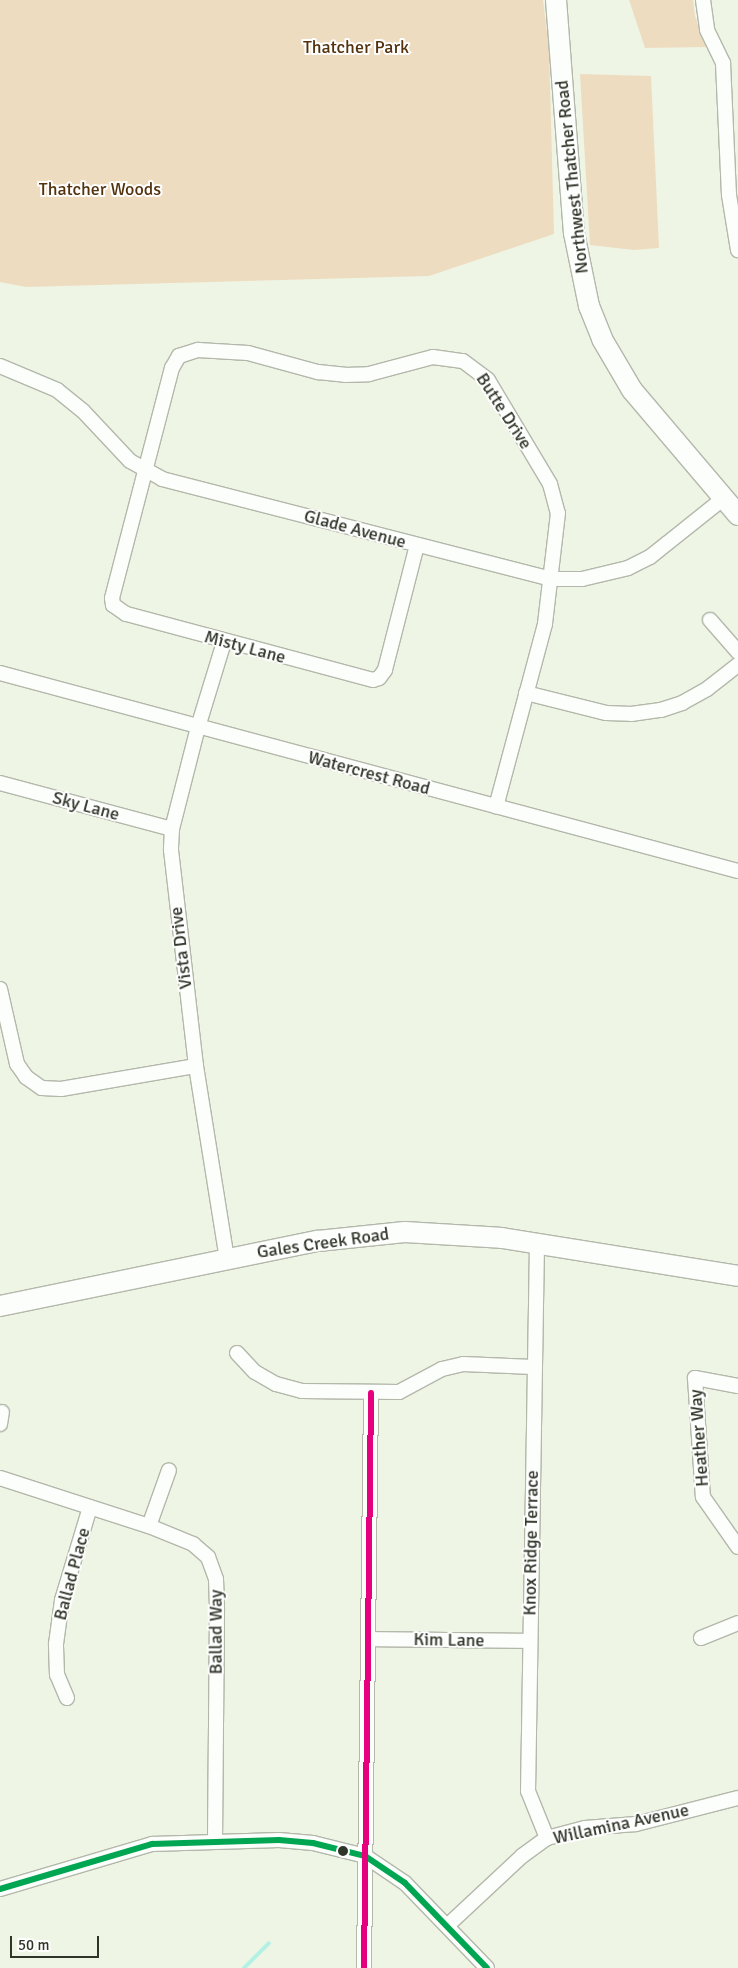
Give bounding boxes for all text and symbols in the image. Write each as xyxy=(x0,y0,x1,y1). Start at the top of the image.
park label: Thatcher Park xyxy=(303,36,409,58)
street label: Northwest Thatcher Road xyxy=(551,79,593,275)
park label: Thatcher Woods xyxy=(39,178,161,200)
street label: Butte Drive xyxy=(471,369,537,453)
street label: Glade Avenue xyxy=(302,505,408,553)
street label: Misty Lane xyxy=(202,626,288,668)
street label: Watercrest Road xyxy=(306,746,432,800)
street label: Sky Lane xyxy=(50,787,122,825)
street label: Vista Drive xyxy=(165,906,197,990)
street label: Gales Creek Road xyxy=(255,1223,391,1263)
street label: Heather Way xyxy=(685,1388,713,1488)
street label: Knox Ridge Terrace xyxy=(519,1470,543,1616)
street label: Ballad Place xyxy=(49,1525,95,1623)
street label: Ballad Way xyxy=(205,1590,227,1674)
street label: Kim Lane xyxy=(413,1629,485,1651)
street label: Willamina Avenue xyxy=(551,1799,691,1849)
unlabelled marker xyxy=(338,1846,348,1856)
scale bar xyxy=(12,1926,101,1958)
text: 50 m xyxy=(18,1936,49,1954)

